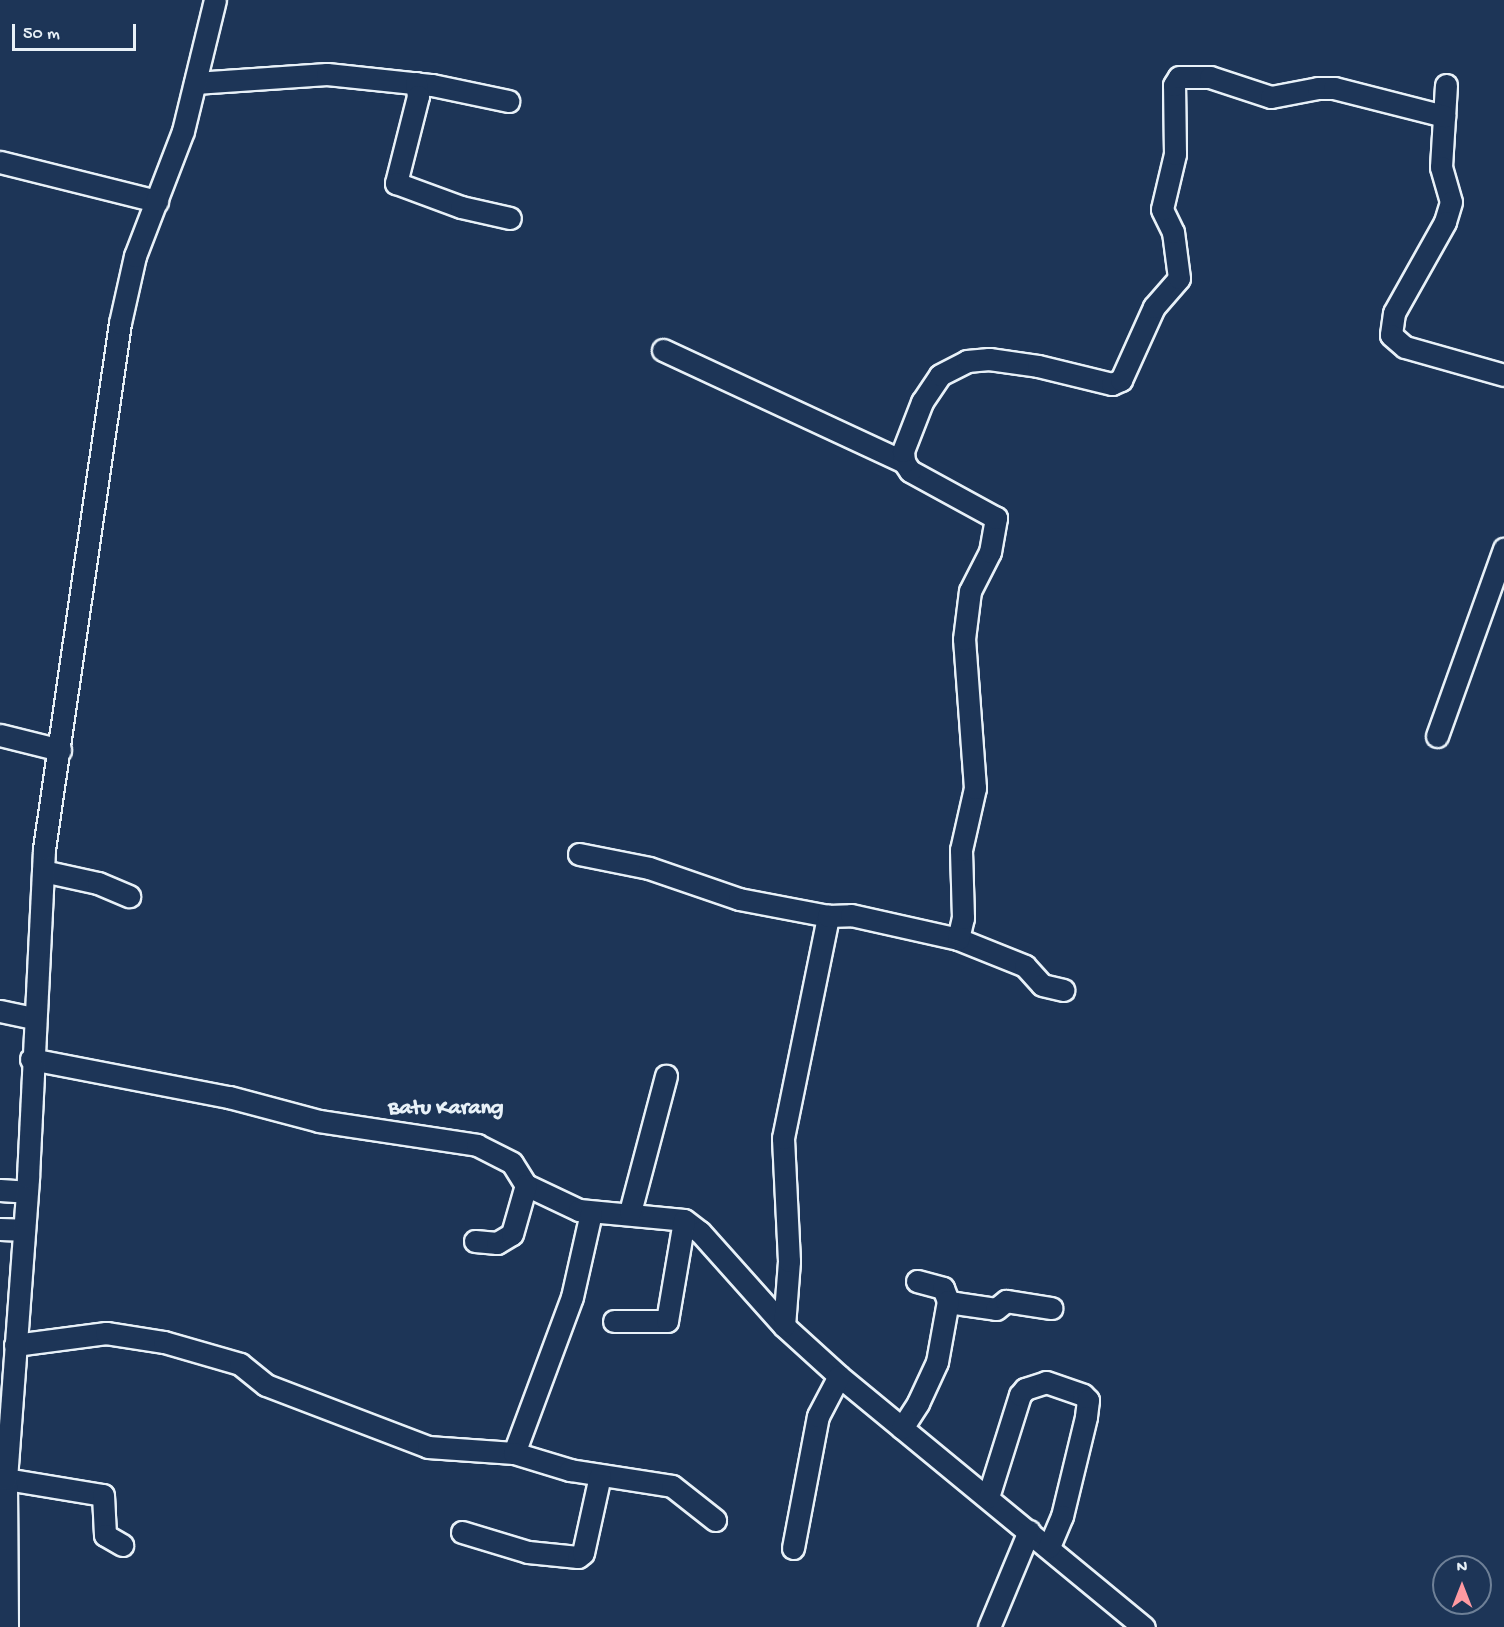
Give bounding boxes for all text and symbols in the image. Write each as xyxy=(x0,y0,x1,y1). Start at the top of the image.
scale bar xyxy=(15,12,140,50)
text: 50 m xyxy=(23,24,60,45)
district label: Batu Karang xyxy=(388,1097,504,1123)
north arrow xyxy=(1432,1555,1492,1615)
text: N xyxy=(1457,1559,1467,1578)

